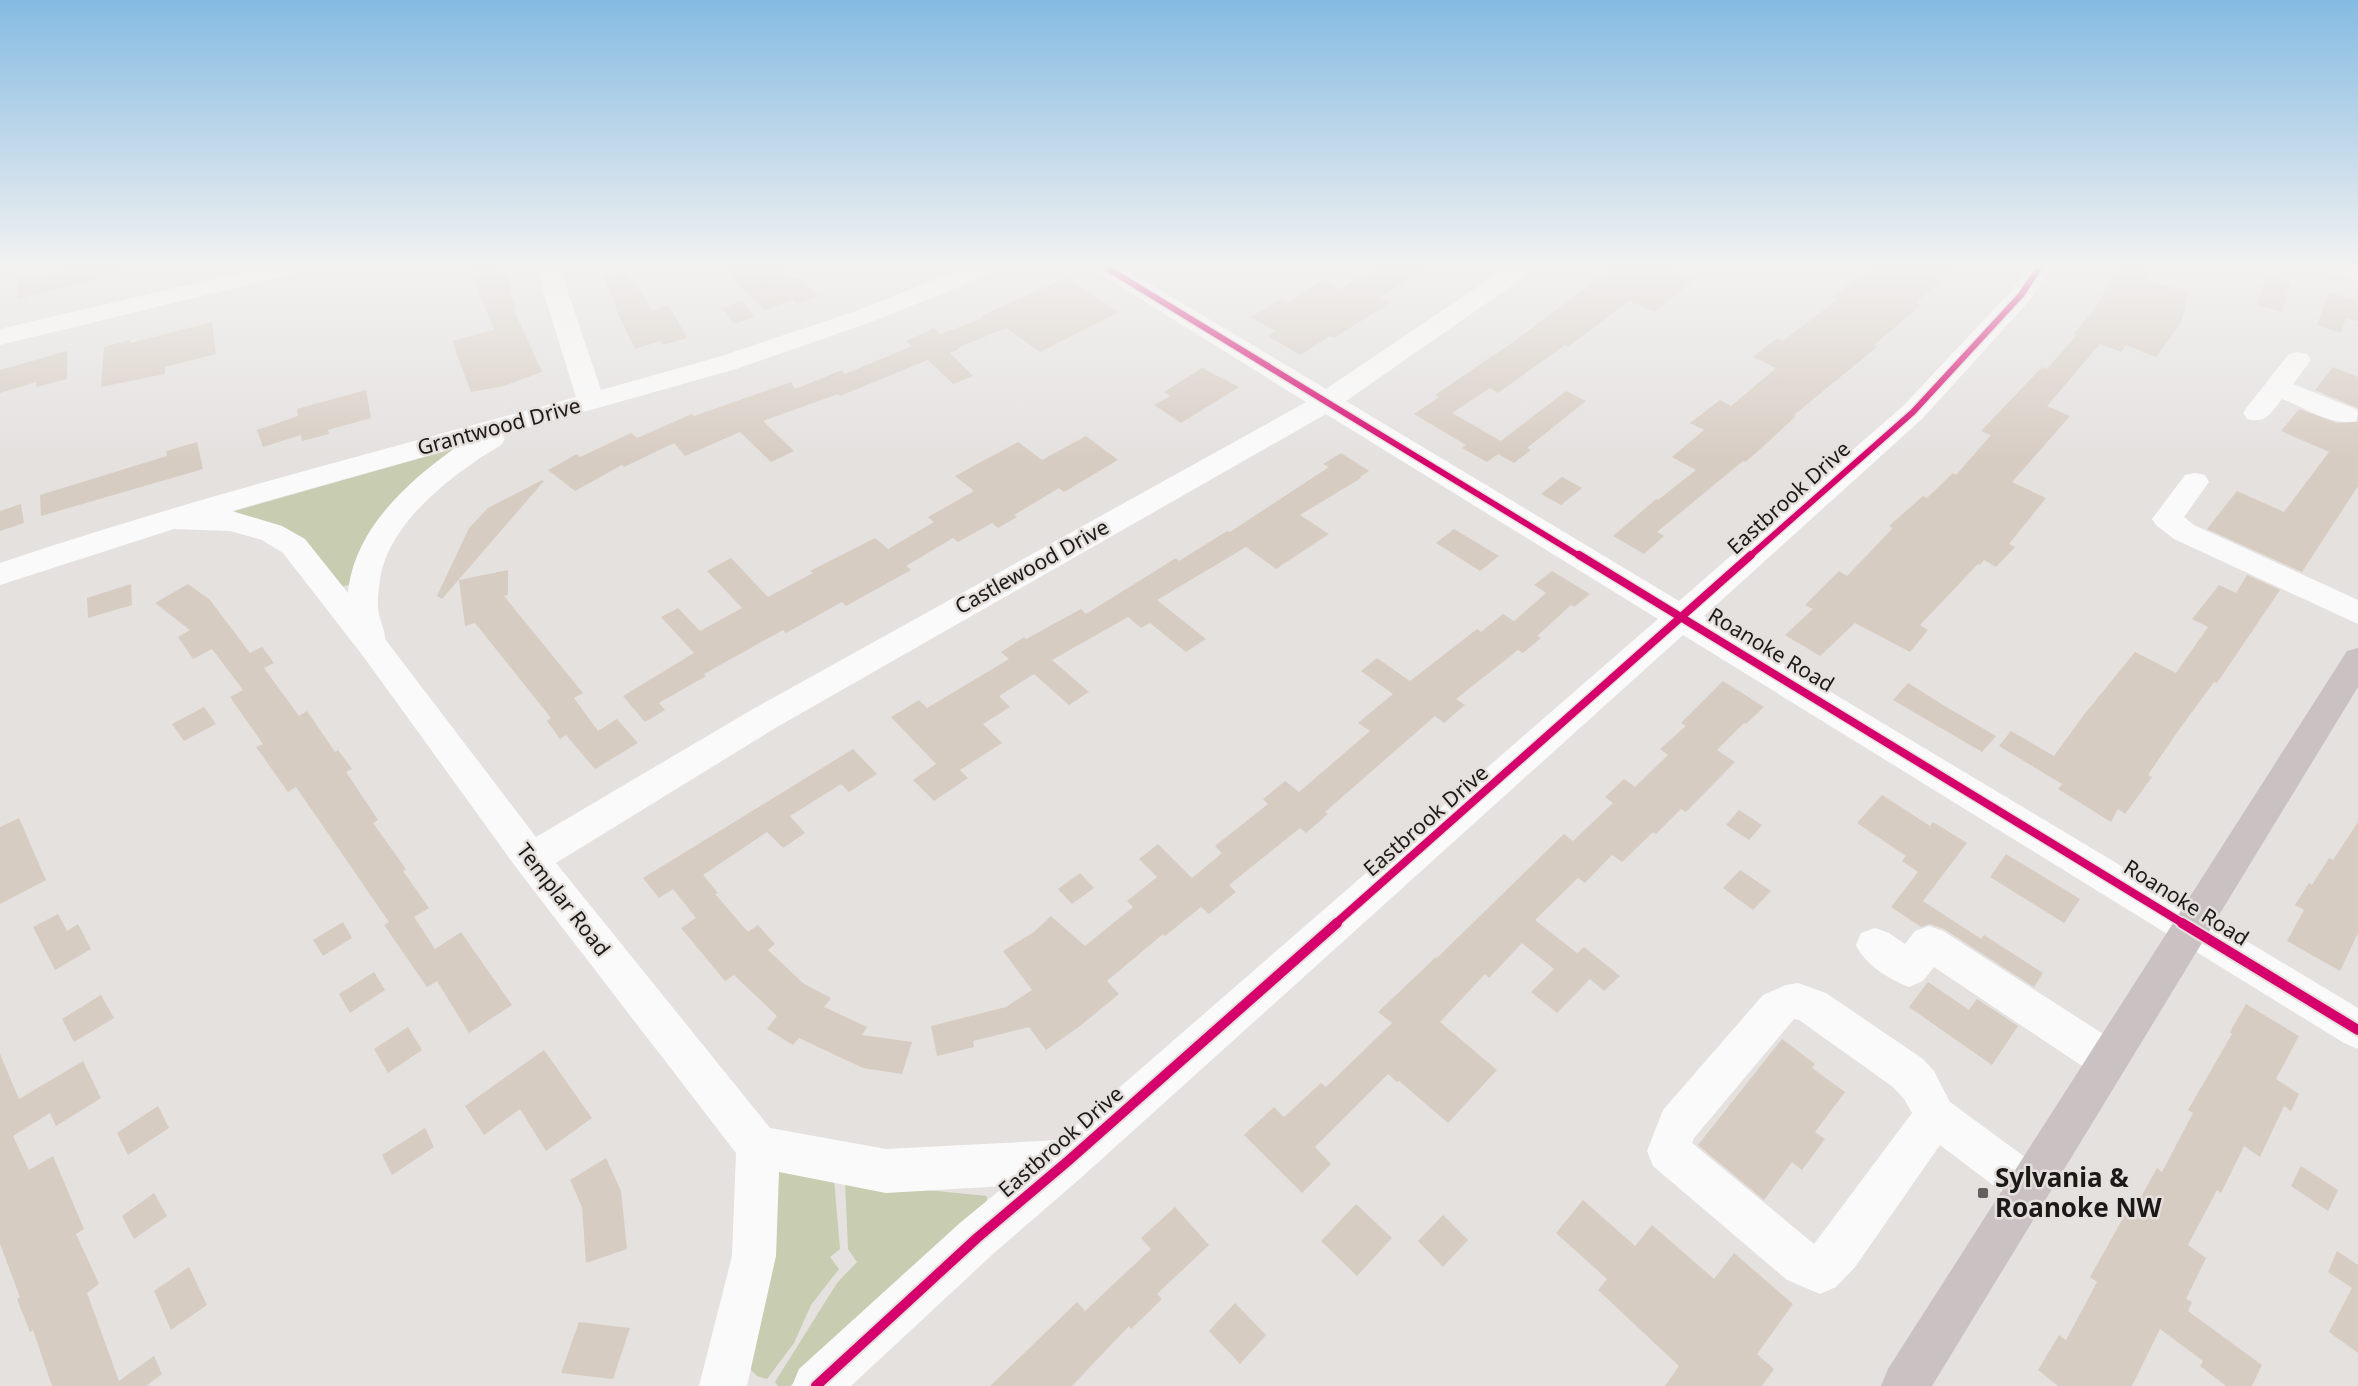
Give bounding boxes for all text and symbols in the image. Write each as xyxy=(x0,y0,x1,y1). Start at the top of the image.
street label: Grantwood Drive xyxy=(414,391,584,461)
street label: Eastbrook Drive xyxy=(1721,435,1856,560)
street label: Castlewood Drive xyxy=(950,512,1113,620)
street label: Roanoke Road xyxy=(1703,601,1840,698)
street label: Eastbrook Drive xyxy=(1357,758,1494,882)
street label: Templar Road xyxy=(511,837,617,962)
street label: Roanoke Road xyxy=(2119,853,2254,952)
street label: Eastbrook Drive xyxy=(992,1079,1129,1203)
place label: Sylvania & Roanoke NW xyxy=(1995,1159,2163,1225)
marker: Sylvania & Roanoke NW xyxy=(1976,1186,1990,1200)

